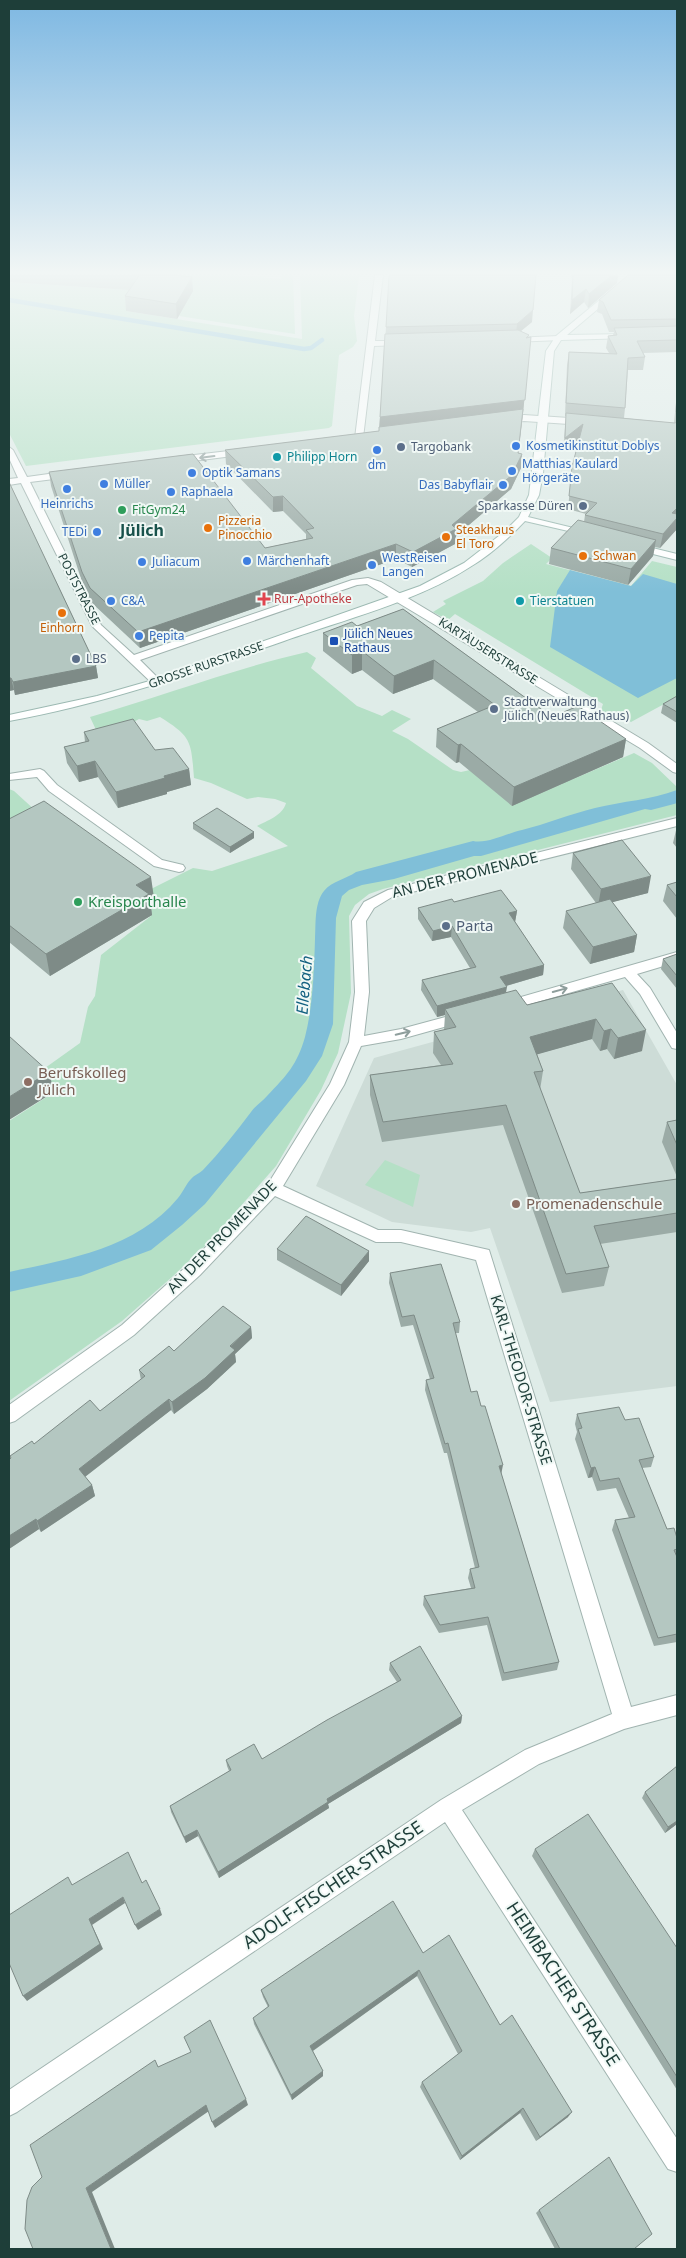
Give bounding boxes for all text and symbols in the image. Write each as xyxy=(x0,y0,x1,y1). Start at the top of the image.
place label: Kosmetikinstitut Doblys xyxy=(526,437,660,454)
place label: Targobank xyxy=(411,438,471,455)
marker: Kosmetikinstitut Doblys xyxy=(510,440,522,452)
marker: Targobank xyxy=(395,441,407,453)
marker: dm xyxy=(371,444,383,456)
place label: Philipp Horn xyxy=(287,448,357,465)
marker: Philipp Horn xyxy=(271,451,283,463)
one-way arrow xyxy=(199,452,215,462)
place label: Matthias Kaulard Hörgeräte xyxy=(522,455,618,486)
place label: dm xyxy=(368,456,386,473)
place label: Optik Samans xyxy=(202,464,280,481)
marker: Matthias Kaulard Hörgeräte xyxy=(506,465,518,477)
marker: Optik Samans xyxy=(186,467,198,479)
place label: Müller xyxy=(114,475,150,492)
place label: Das Babyflair xyxy=(419,476,493,493)
marker: Müller xyxy=(98,478,110,490)
marker: Das Babyflair xyxy=(497,479,509,491)
marker: Heinrichs xyxy=(61,483,73,495)
place label: Raphaela xyxy=(181,483,233,500)
marker: Raphaela xyxy=(165,486,177,498)
place label: Heinrichs xyxy=(40,495,94,512)
place label: Sparkasse Düren xyxy=(478,497,573,514)
marker: Sparkasse Düren xyxy=(577,500,589,512)
place label: FitGym24 xyxy=(132,501,186,518)
marker: FitGym24 xyxy=(116,504,128,516)
place label: Pizzeria Pinocchio xyxy=(218,512,272,543)
district label: Jülich xyxy=(118,519,164,541)
place label: Steakhaus El Toro xyxy=(456,521,514,552)
marker: Pizzeria Pinocchio xyxy=(202,522,214,534)
place label: TEDi xyxy=(62,523,87,540)
marker: TEDi xyxy=(91,526,103,538)
marker: Steakhaus El Toro xyxy=(440,531,452,543)
place label: Schwan xyxy=(593,547,636,564)
place label: WestReisen Langen xyxy=(382,549,447,580)
street label: POSTSTRASSE xyxy=(54,550,105,627)
marker: Schwan xyxy=(577,550,589,562)
place label: Märchenhaft xyxy=(257,552,330,569)
place label: Juliacum xyxy=(151,553,200,570)
marker: Märchenhaft xyxy=(241,555,253,567)
marker: Juliacum xyxy=(136,556,148,568)
marker: WestReisen Langen xyxy=(366,559,378,571)
place label: Rur-Apotheke xyxy=(274,590,352,607)
place label: C&A xyxy=(121,592,145,609)
place label: Tierstatuen xyxy=(530,592,594,609)
marker: Rur-Apotheke xyxy=(258,593,270,605)
marker: C&A xyxy=(105,595,117,607)
marker: Tierstatuen xyxy=(514,595,526,607)
marker: Einhorn xyxy=(56,607,68,619)
street label: KARTÄUSERSTRASSE xyxy=(436,613,541,688)
place label: Einhorn xyxy=(40,619,84,636)
place label: Jülich Neues Rathaus xyxy=(343,625,413,656)
place label: Pepita xyxy=(149,627,185,644)
marker: Pepita xyxy=(133,630,145,642)
marker: Jülich Neues Rathaus xyxy=(328,635,340,647)
street label: GROSSE RURSTRASSE xyxy=(146,637,266,692)
place label: LBS xyxy=(86,650,107,667)
marker: LBS xyxy=(70,653,82,665)
place label: Stadtverwaltung Jülich (Neues Rathaus) xyxy=(503,693,630,724)
marker: Stadtverwaltung Jülich (Neues Rathaus) xyxy=(488,703,500,715)
street label: AN DER PROMENADE xyxy=(390,846,540,902)
place label: Kreisporthalle xyxy=(88,891,187,911)
marker: Kreisporthalle xyxy=(72,896,84,908)
place label: Parta xyxy=(456,915,494,935)
marker: Parta xyxy=(440,920,452,932)
water label: Ellebach xyxy=(290,954,318,1016)
one-way arrow xyxy=(552,985,568,995)
one-way arrow xyxy=(395,1028,411,1037)
place label: Berufskolleg Jülich xyxy=(36,1062,127,1099)
marker: Berufskolleg Jülich xyxy=(22,1076,34,1088)
street label: AN DER PROMENADE xyxy=(162,1175,280,1297)
place label: Promenadenschule xyxy=(526,1193,662,1213)
marker: Promenadenschule xyxy=(510,1198,522,1210)
street label: KARL-THEODOR-STRASSE xyxy=(487,1292,557,1467)
street label: ADOLF-FISCHER-STRASSE xyxy=(238,1815,427,1954)
street label: HEIMBACHER STRASSE xyxy=(502,1897,626,2070)

